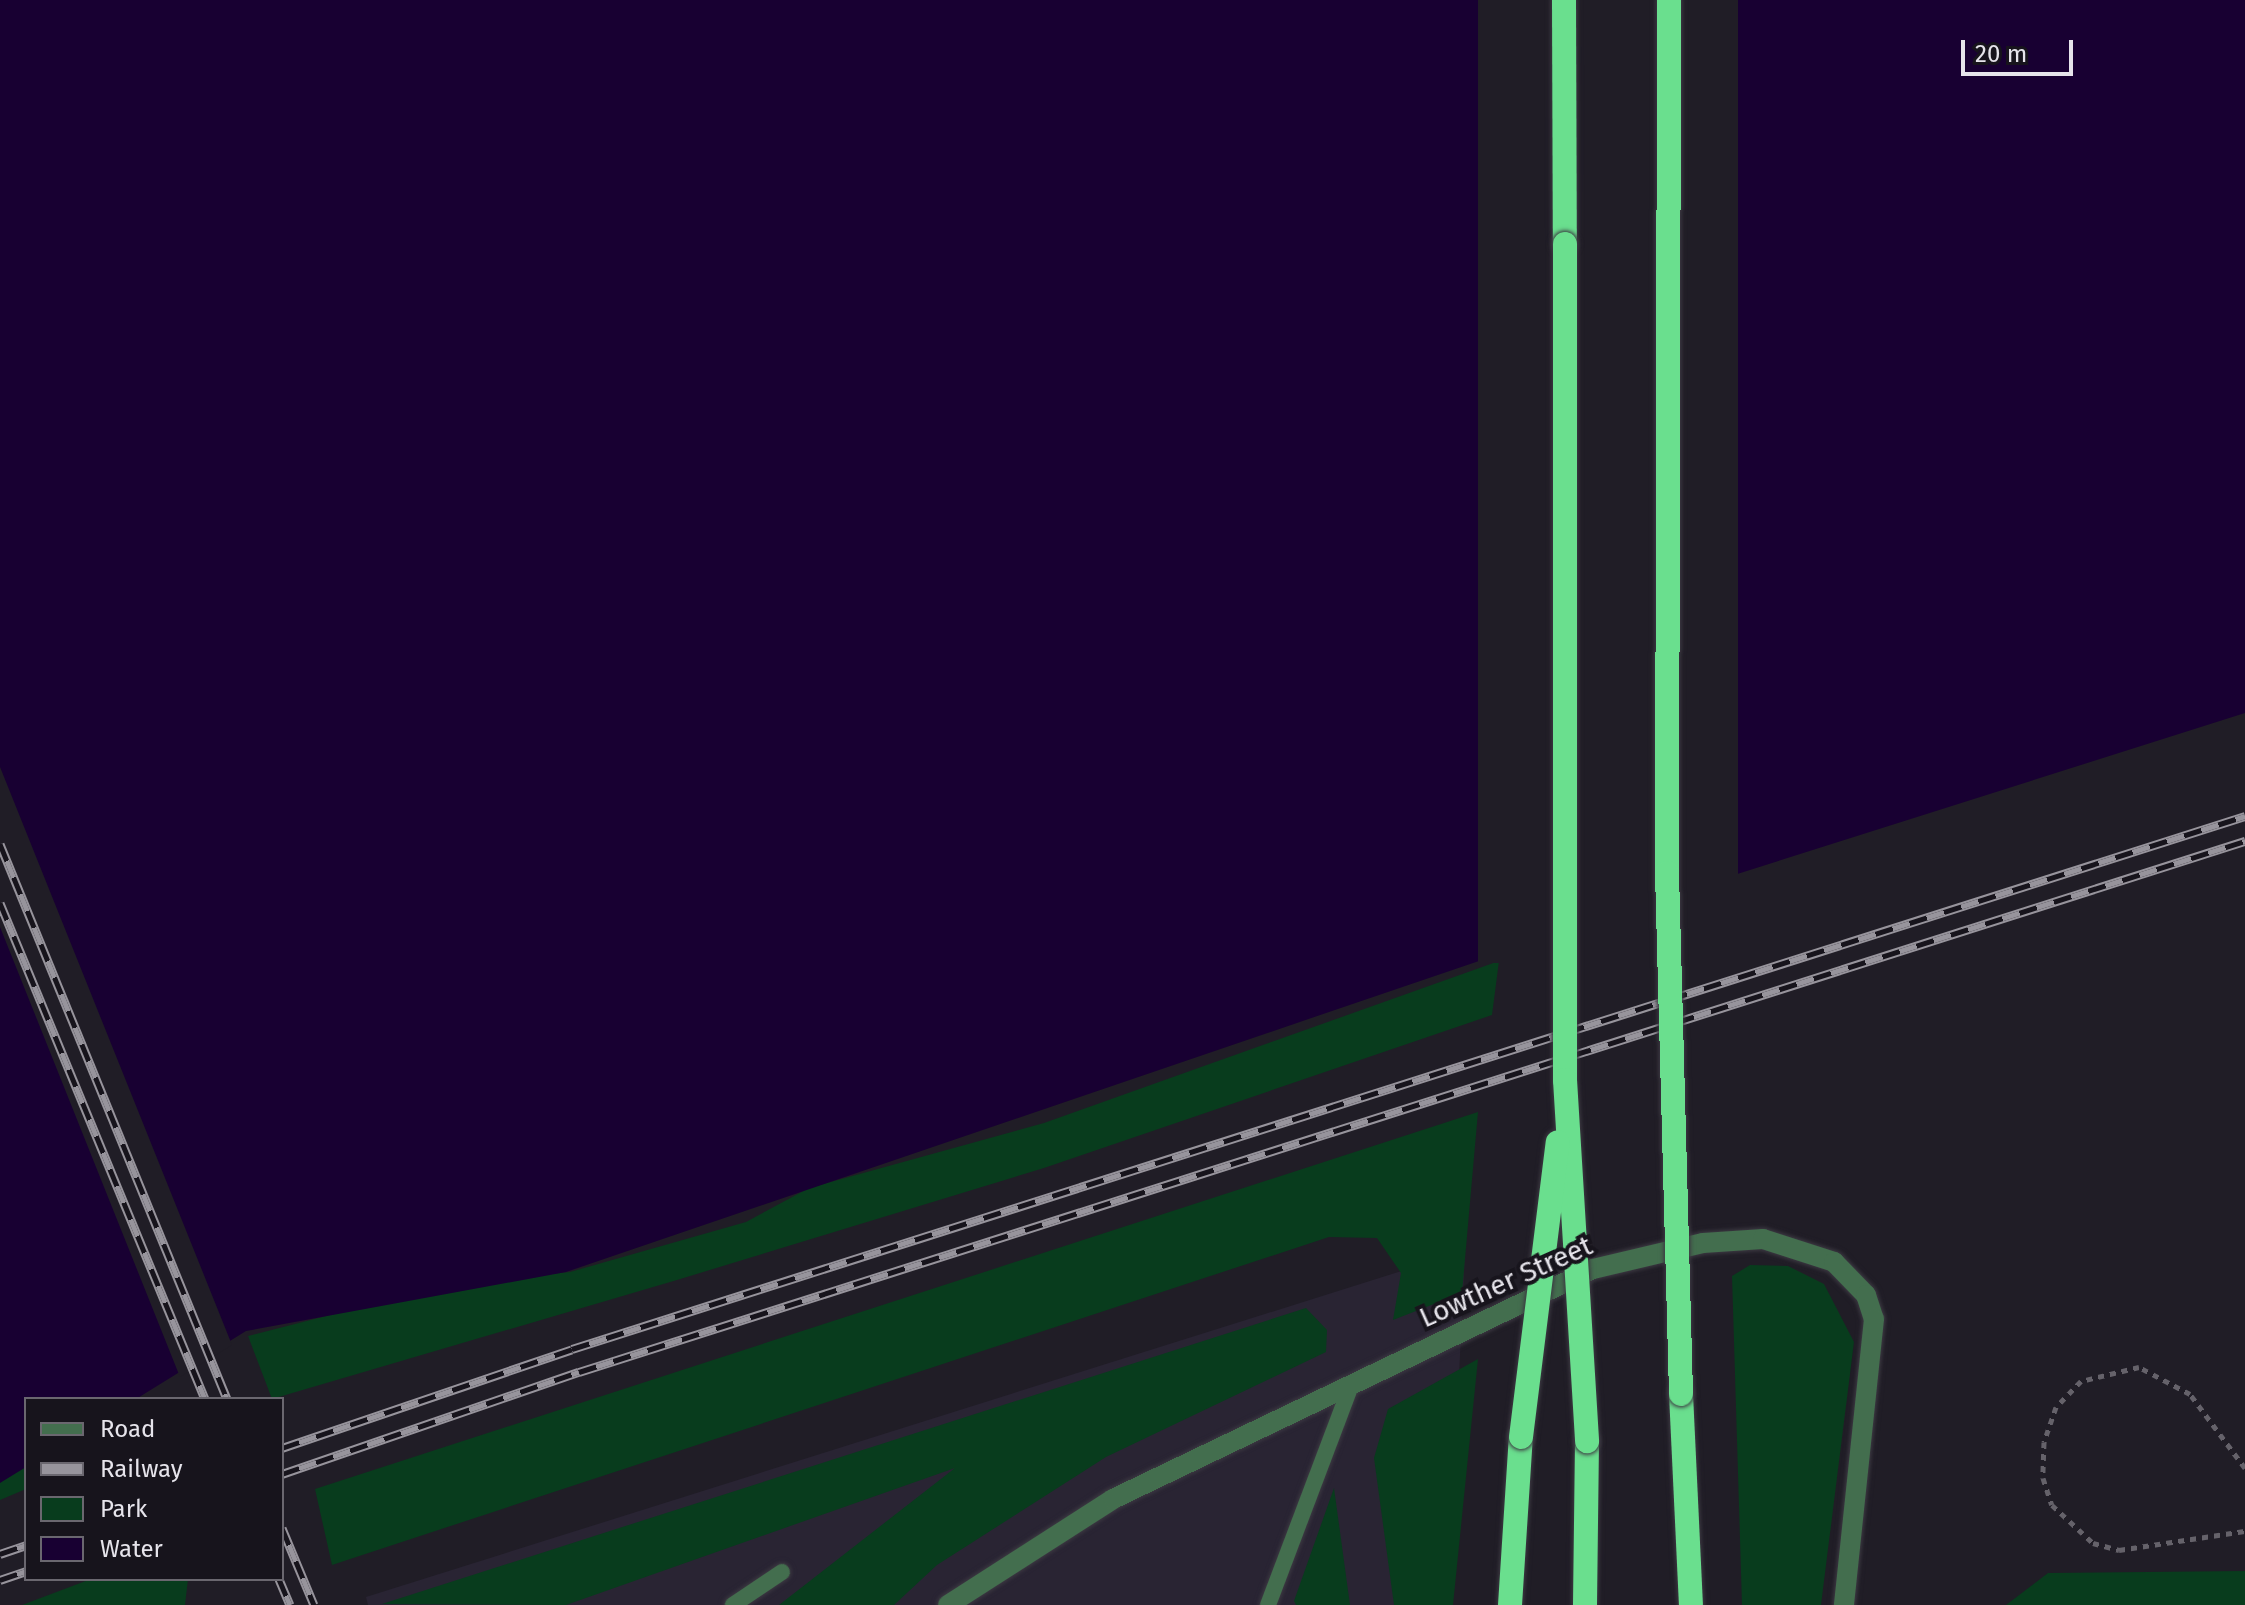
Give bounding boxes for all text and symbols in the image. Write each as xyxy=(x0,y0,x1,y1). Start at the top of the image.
scale bar xyxy=(1965,24,2077,74)
text: 20 m xyxy=(1975,40,2027,68)
street label: Lowther Street xyxy=(1414,1229,1598,1335)
legend xyxy=(24,1397,284,1581)
text: Road xyxy=(100,1415,155,1443)
text: Railway xyxy=(100,1455,183,1483)
text: Park xyxy=(100,1495,147,1523)
text: Water xyxy=(100,1535,163,1563)

